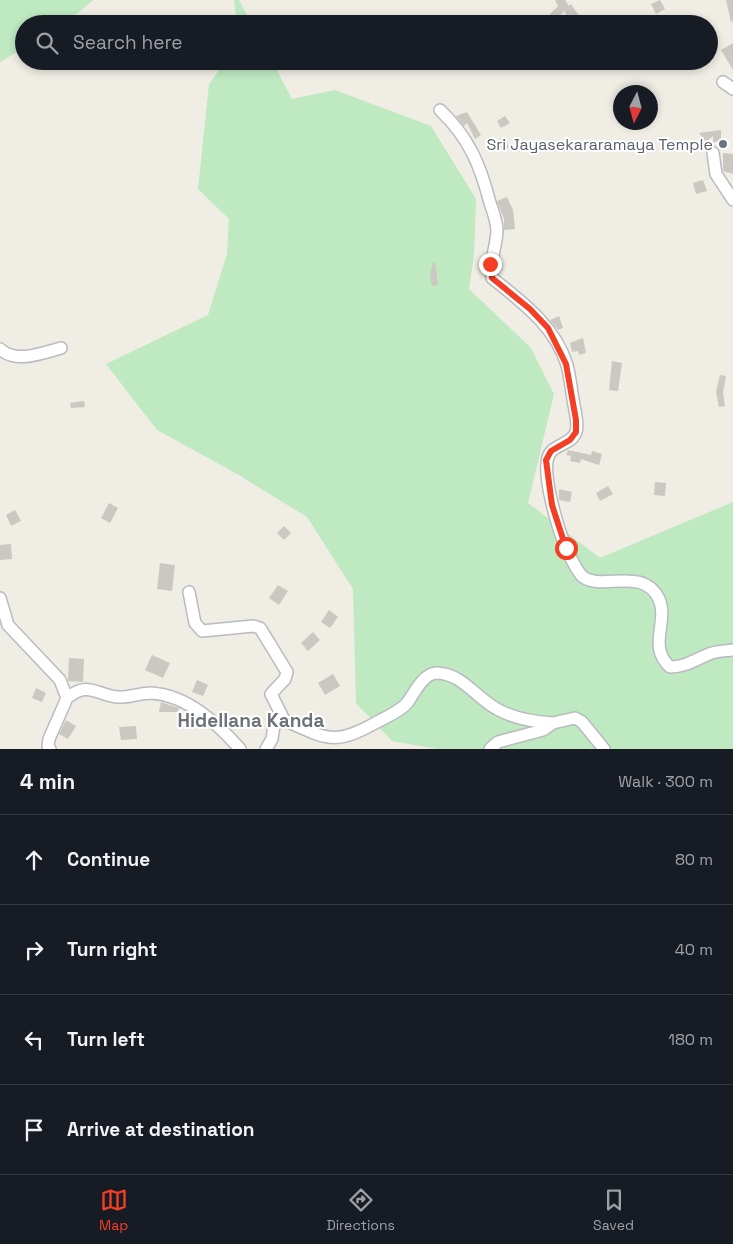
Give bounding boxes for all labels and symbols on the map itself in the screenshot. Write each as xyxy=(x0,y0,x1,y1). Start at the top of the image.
north arrow xyxy=(613,85,658,130)
place label: Sri Jayasekararamaya Temple xyxy=(486,134,713,155)
marker: Sri Jayasekararamaya Temple xyxy=(717,138,729,150)
route end xyxy=(479,253,502,276)
route start xyxy=(555,537,578,560)
district label: Hidellana Kanda xyxy=(178,708,324,733)

